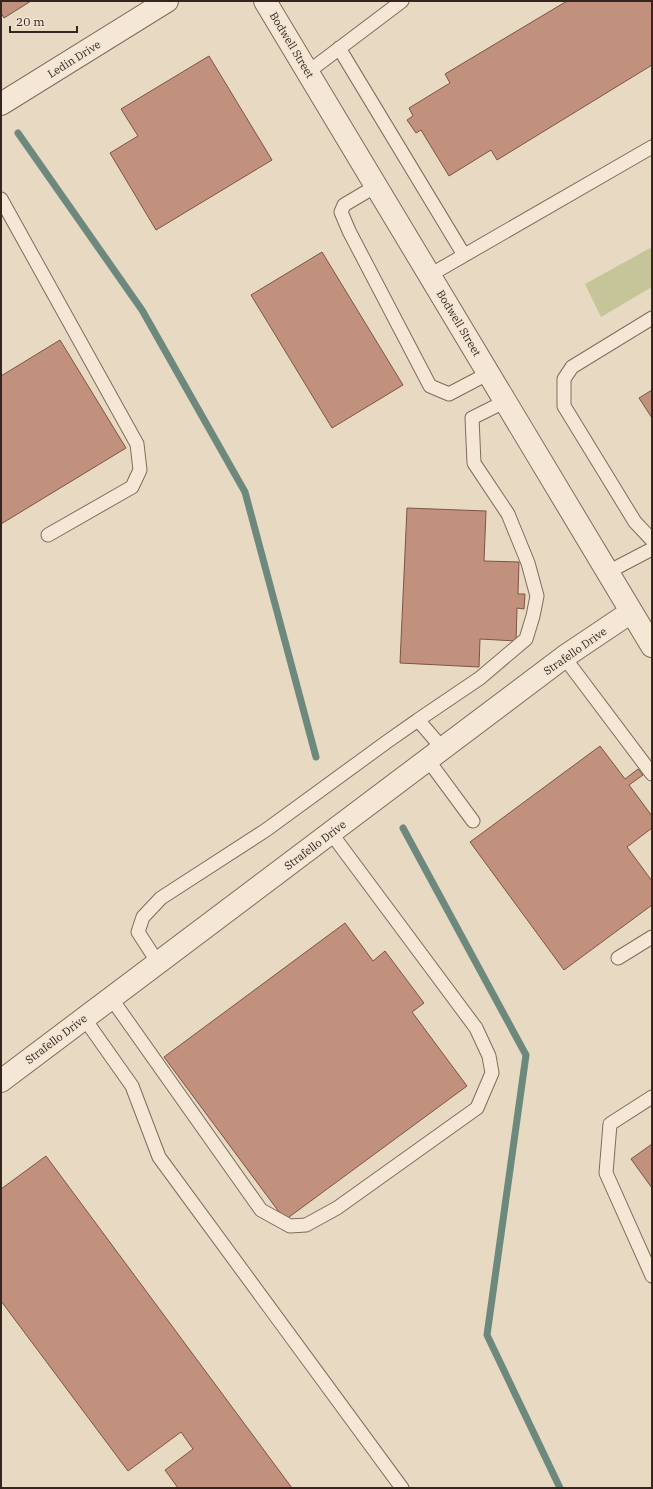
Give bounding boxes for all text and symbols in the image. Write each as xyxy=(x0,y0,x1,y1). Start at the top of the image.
scale bar xyxy=(10,8,77,34)
street label: Bodwell Street xyxy=(267,9,317,81)
text: 20 m xyxy=(16,14,45,29)
street label: Ledin Drive xyxy=(45,37,103,81)
street label: Bodwell Street xyxy=(434,287,484,359)
street label: Strafello Drive xyxy=(541,624,609,678)
street label: Strafello Drive xyxy=(281,817,349,873)
street label: Strafello Drive xyxy=(22,1011,90,1067)

